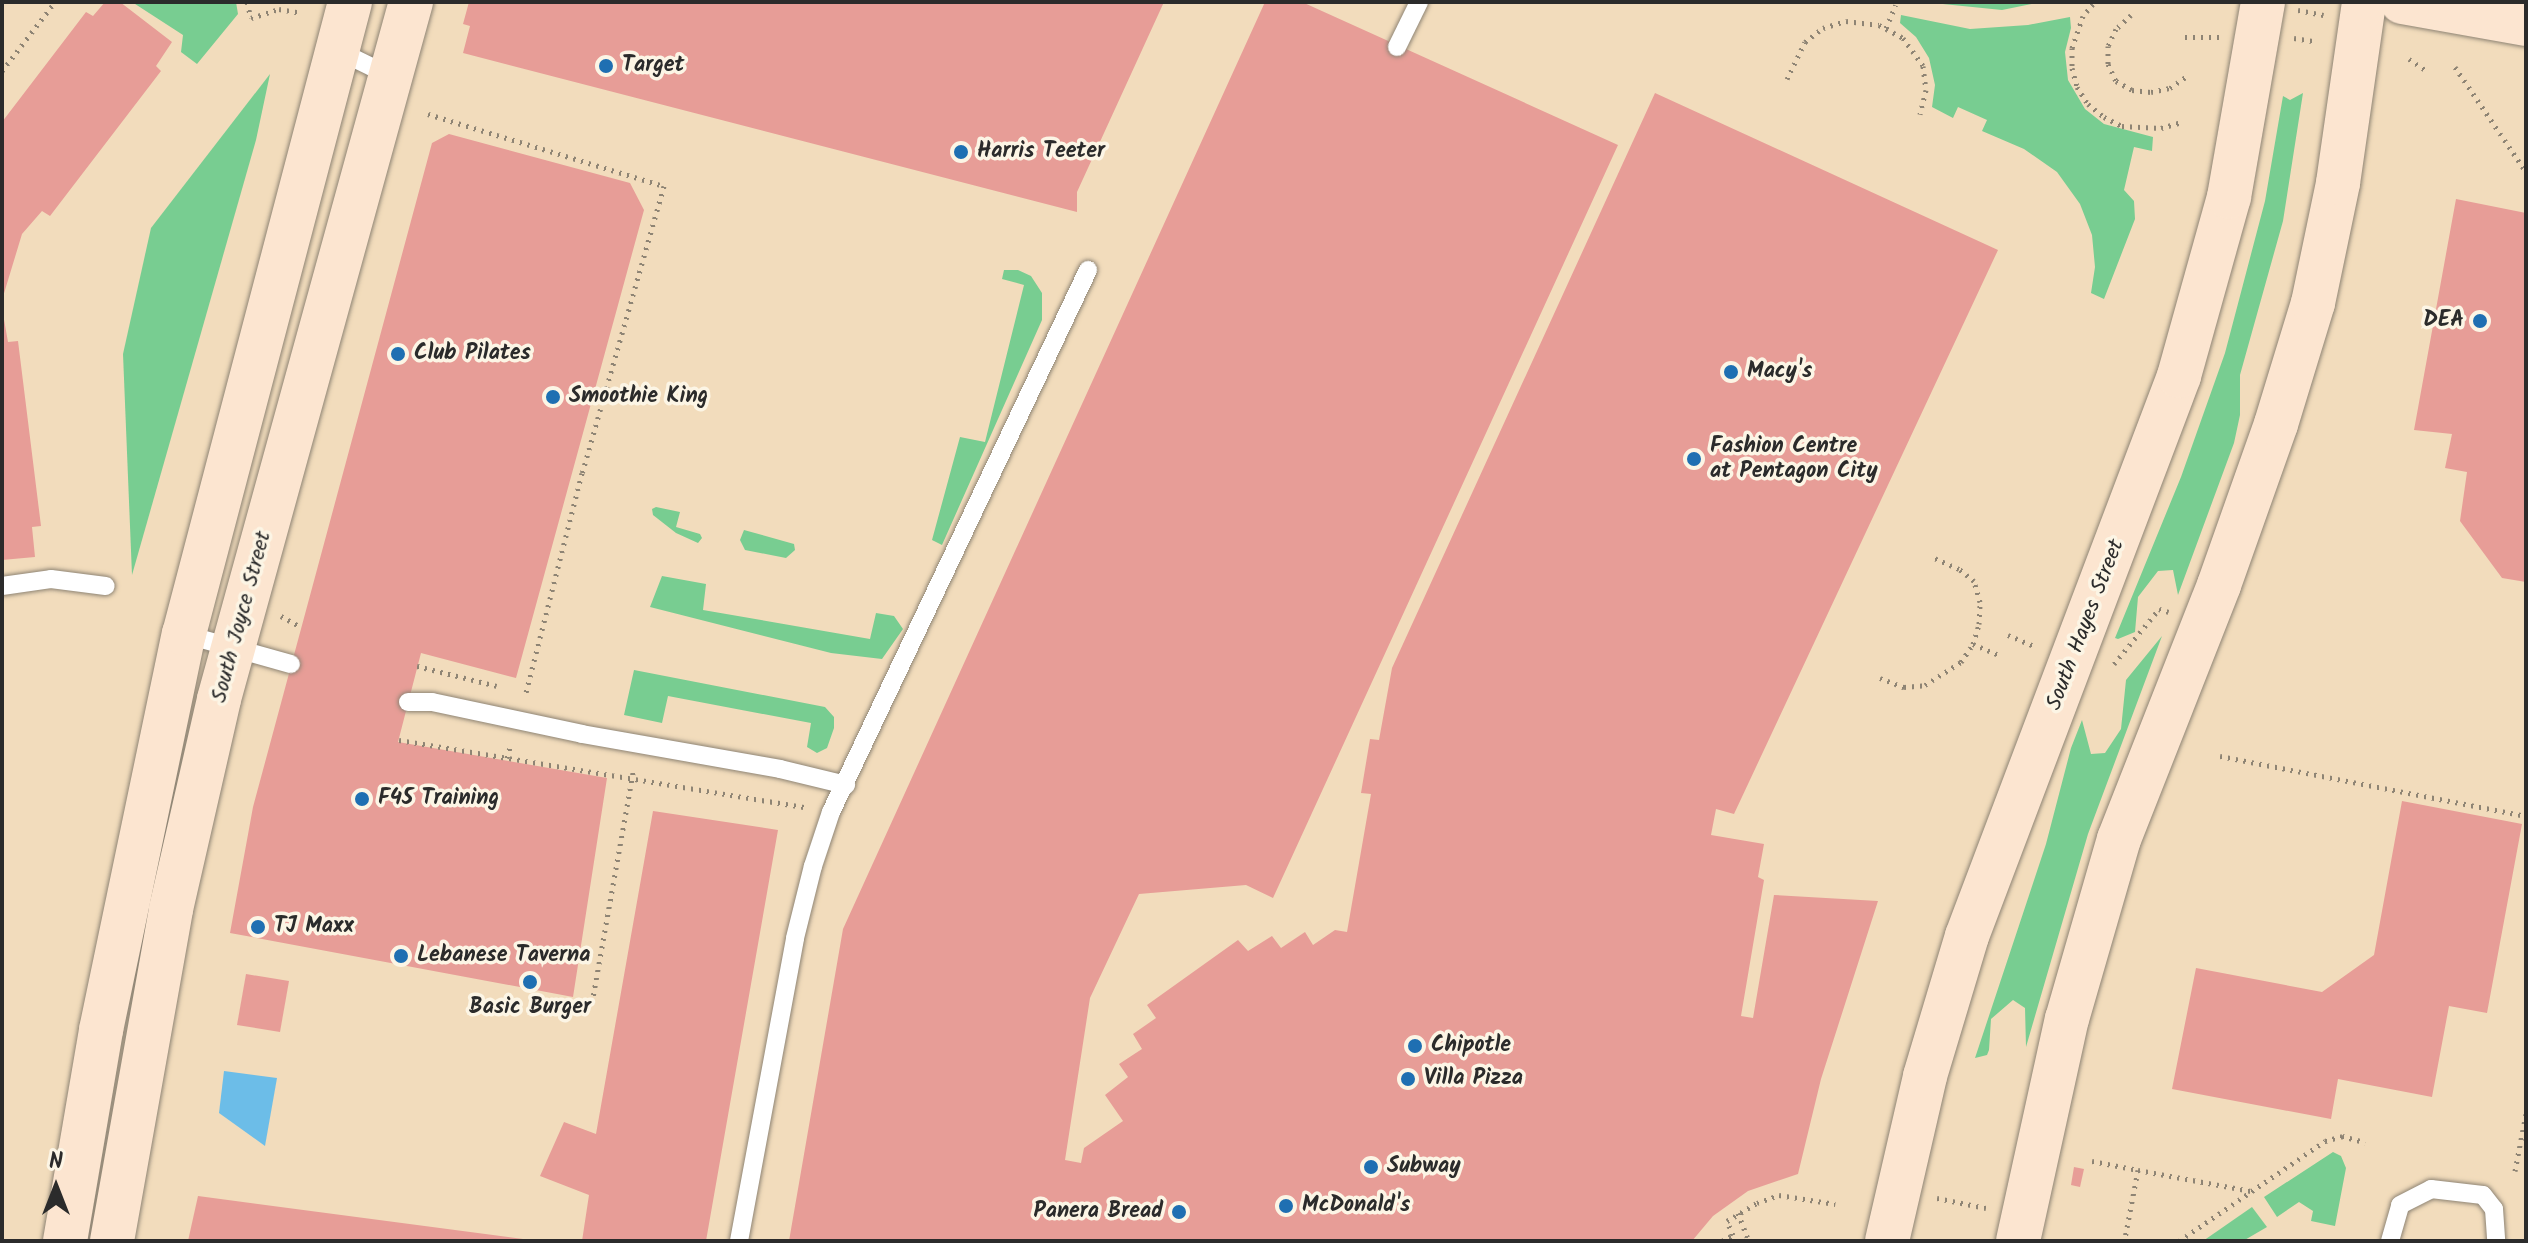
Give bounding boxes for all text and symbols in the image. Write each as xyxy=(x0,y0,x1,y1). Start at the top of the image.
place label: Target xyxy=(622,53,684,79)
marker: Target xyxy=(597,57,615,75)
place label: Harris Teeter xyxy=(977,139,1105,165)
marker: Harris Teeter xyxy=(952,143,970,161)
place label: DEA xyxy=(2423,308,2464,334)
marker: DEA xyxy=(2471,312,2489,330)
place label: Club Pilates xyxy=(414,341,531,367)
marker: Club Pilates xyxy=(389,345,407,363)
place label: Macy's xyxy=(1747,359,1812,385)
marker: Macy's xyxy=(1722,363,1740,381)
place label: Smoothie King xyxy=(569,384,708,410)
marker: Smoothie King xyxy=(544,388,562,406)
place label: Fashion Centre at Pentagon City xyxy=(1710,433,1878,484)
marker: Fashion Centre at Pentagon City xyxy=(1685,450,1703,468)
street label: South Joyce Street xyxy=(206,528,278,706)
street label: South Hayes Street xyxy=(2041,536,2131,714)
place label: F45 Training xyxy=(378,786,499,812)
marker: F45 Training xyxy=(353,790,371,808)
place label: TJ Maxx xyxy=(274,914,354,940)
marker: TJ Maxx xyxy=(249,918,267,936)
place label: Lebanese Taverna xyxy=(417,943,590,969)
marker: Lebanese Taverna xyxy=(392,947,410,965)
marker: Basic Burger xyxy=(521,973,539,991)
place label: Basic Burger xyxy=(469,995,591,1021)
place label: Chipotle xyxy=(1431,1033,1511,1059)
marker: Chipotle xyxy=(1406,1037,1424,1055)
place label: Villa Pizza xyxy=(1424,1066,1523,1092)
marker: Villa Pizza xyxy=(1399,1070,1417,1088)
text: N xyxy=(49,1145,63,1180)
north arrow xyxy=(16,1147,96,1227)
place label: Subway xyxy=(1387,1154,1461,1180)
marker: Subway xyxy=(1362,1158,1380,1176)
place label: McDonald's xyxy=(1302,1193,1410,1219)
marker: McDonald's xyxy=(1277,1197,1295,1215)
place label: Panera Bread xyxy=(1034,1199,1163,1225)
marker: Panera Bread xyxy=(1170,1203,1188,1221)

